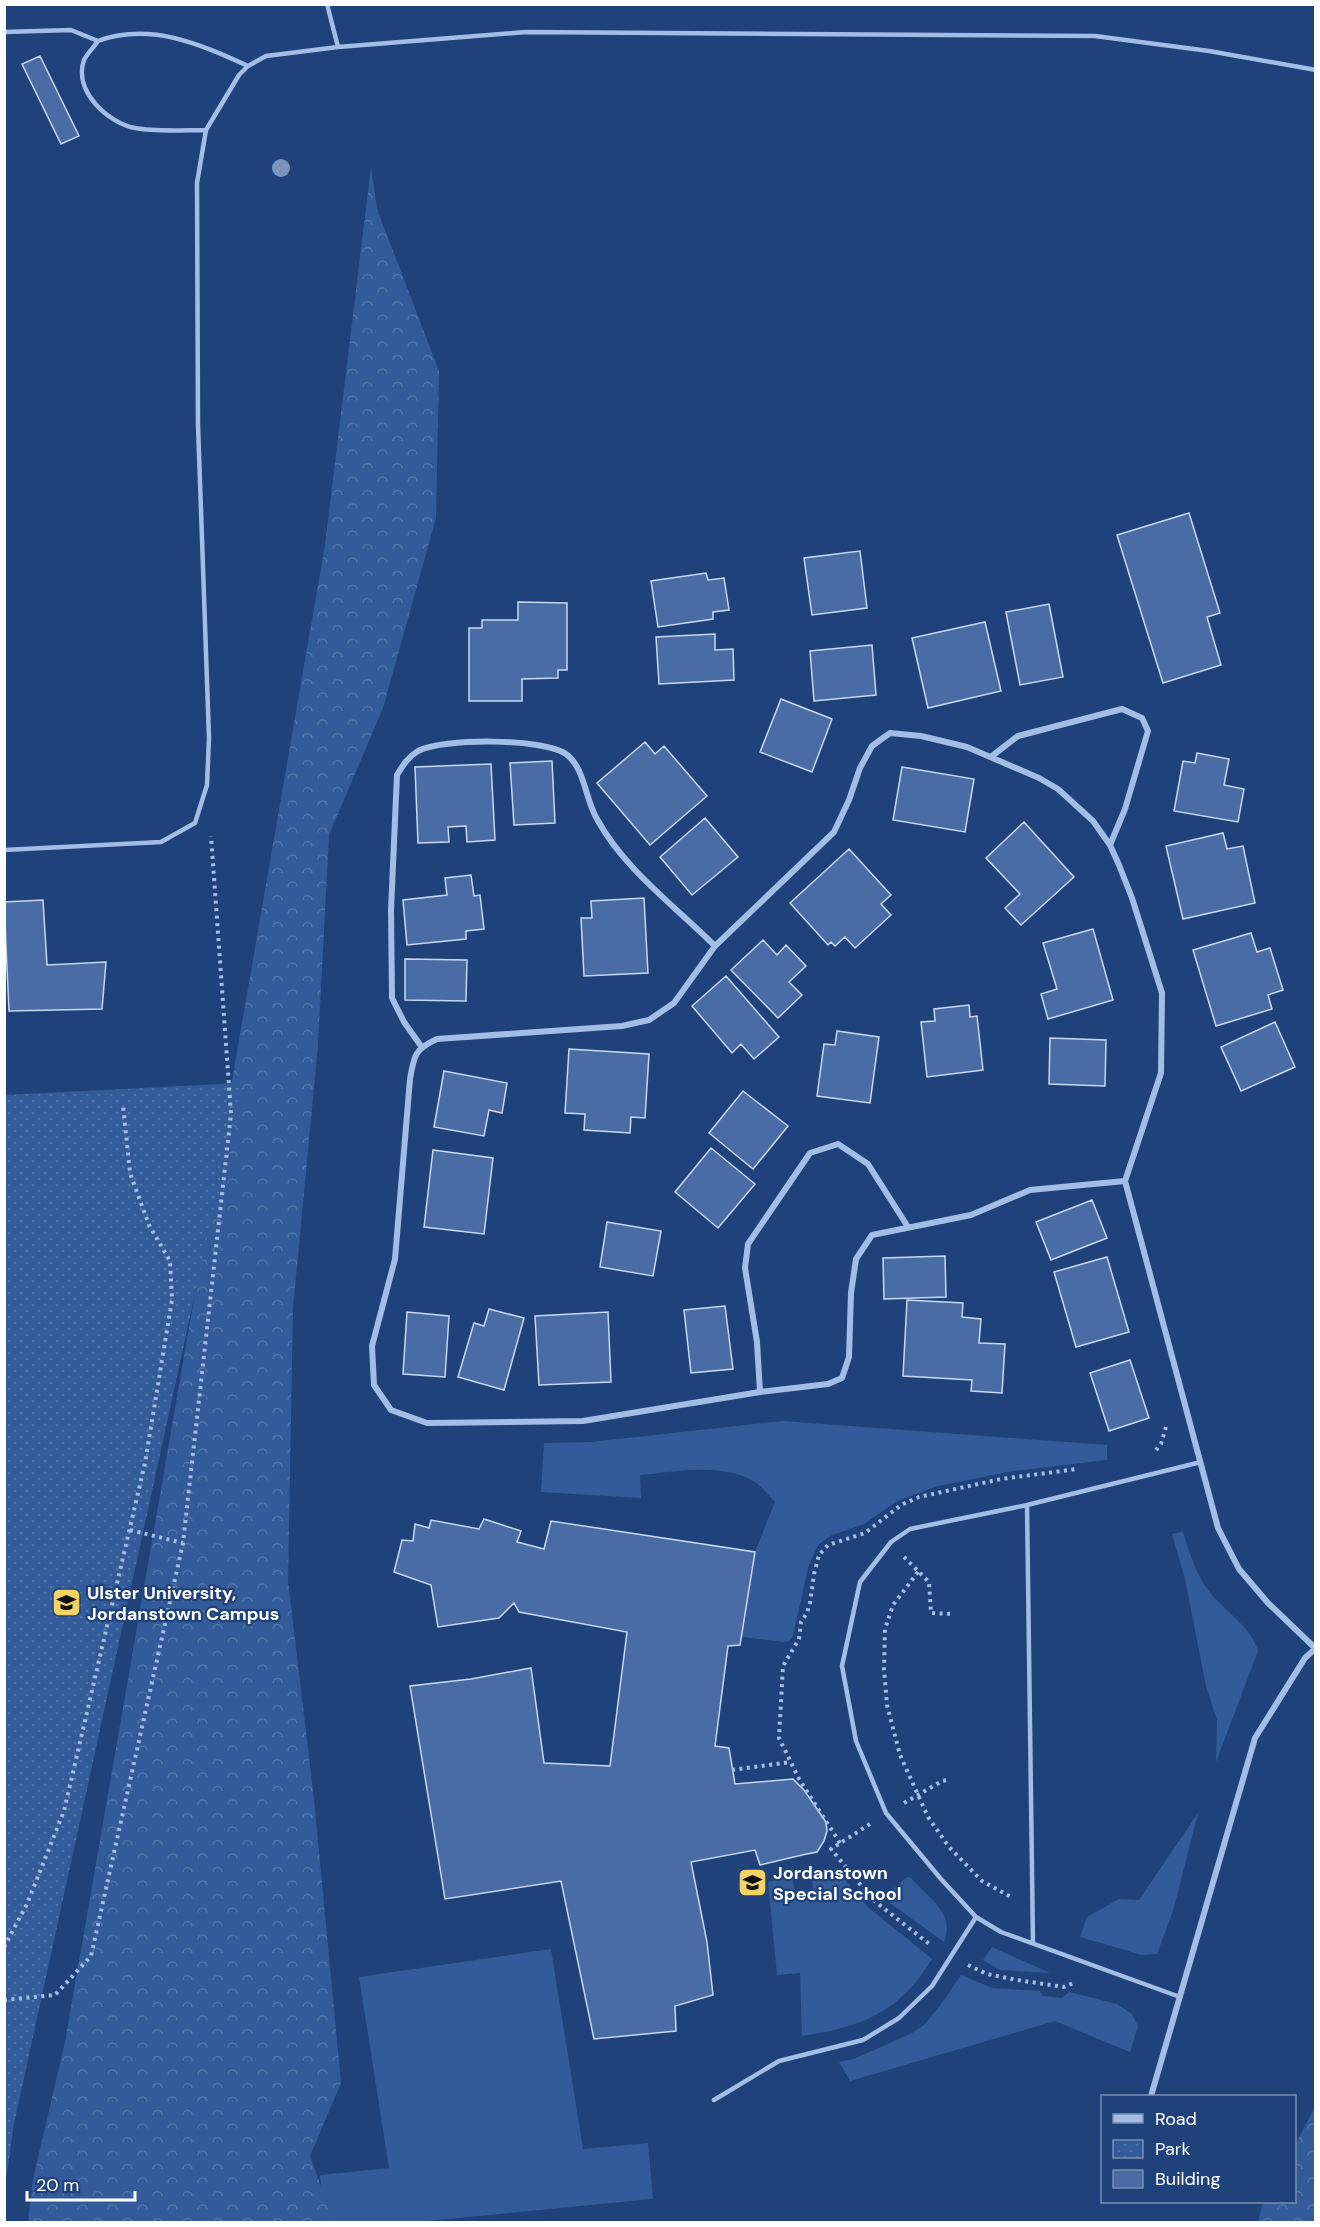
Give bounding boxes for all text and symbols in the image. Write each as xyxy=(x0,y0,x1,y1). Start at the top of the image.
place label: Ulster University, Jordanstown Campus xyxy=(87,1581,279,1626)
school or university icon: Ulster University, Jordanstown Campus xyxy=(50,1587,82,1619)
place label: Jordanstown Special School xyxy=(773,1861,902,1906)
school or university icon: Jordanstown Special School xyxy=(736,1867,768,1899)
legend xyxy=(1101,2095,1296,2203)
text: Road xyxy=(1155,2107,1197,2131)
text: Park xyxy=(1155,2137,1191,2161)
scale bar xyxy=(27,2164,135,2202)
text: Building xyxy=(1155,2167,1220,2191)
text: 20 m xyxy=(36,2173,79,2197)

